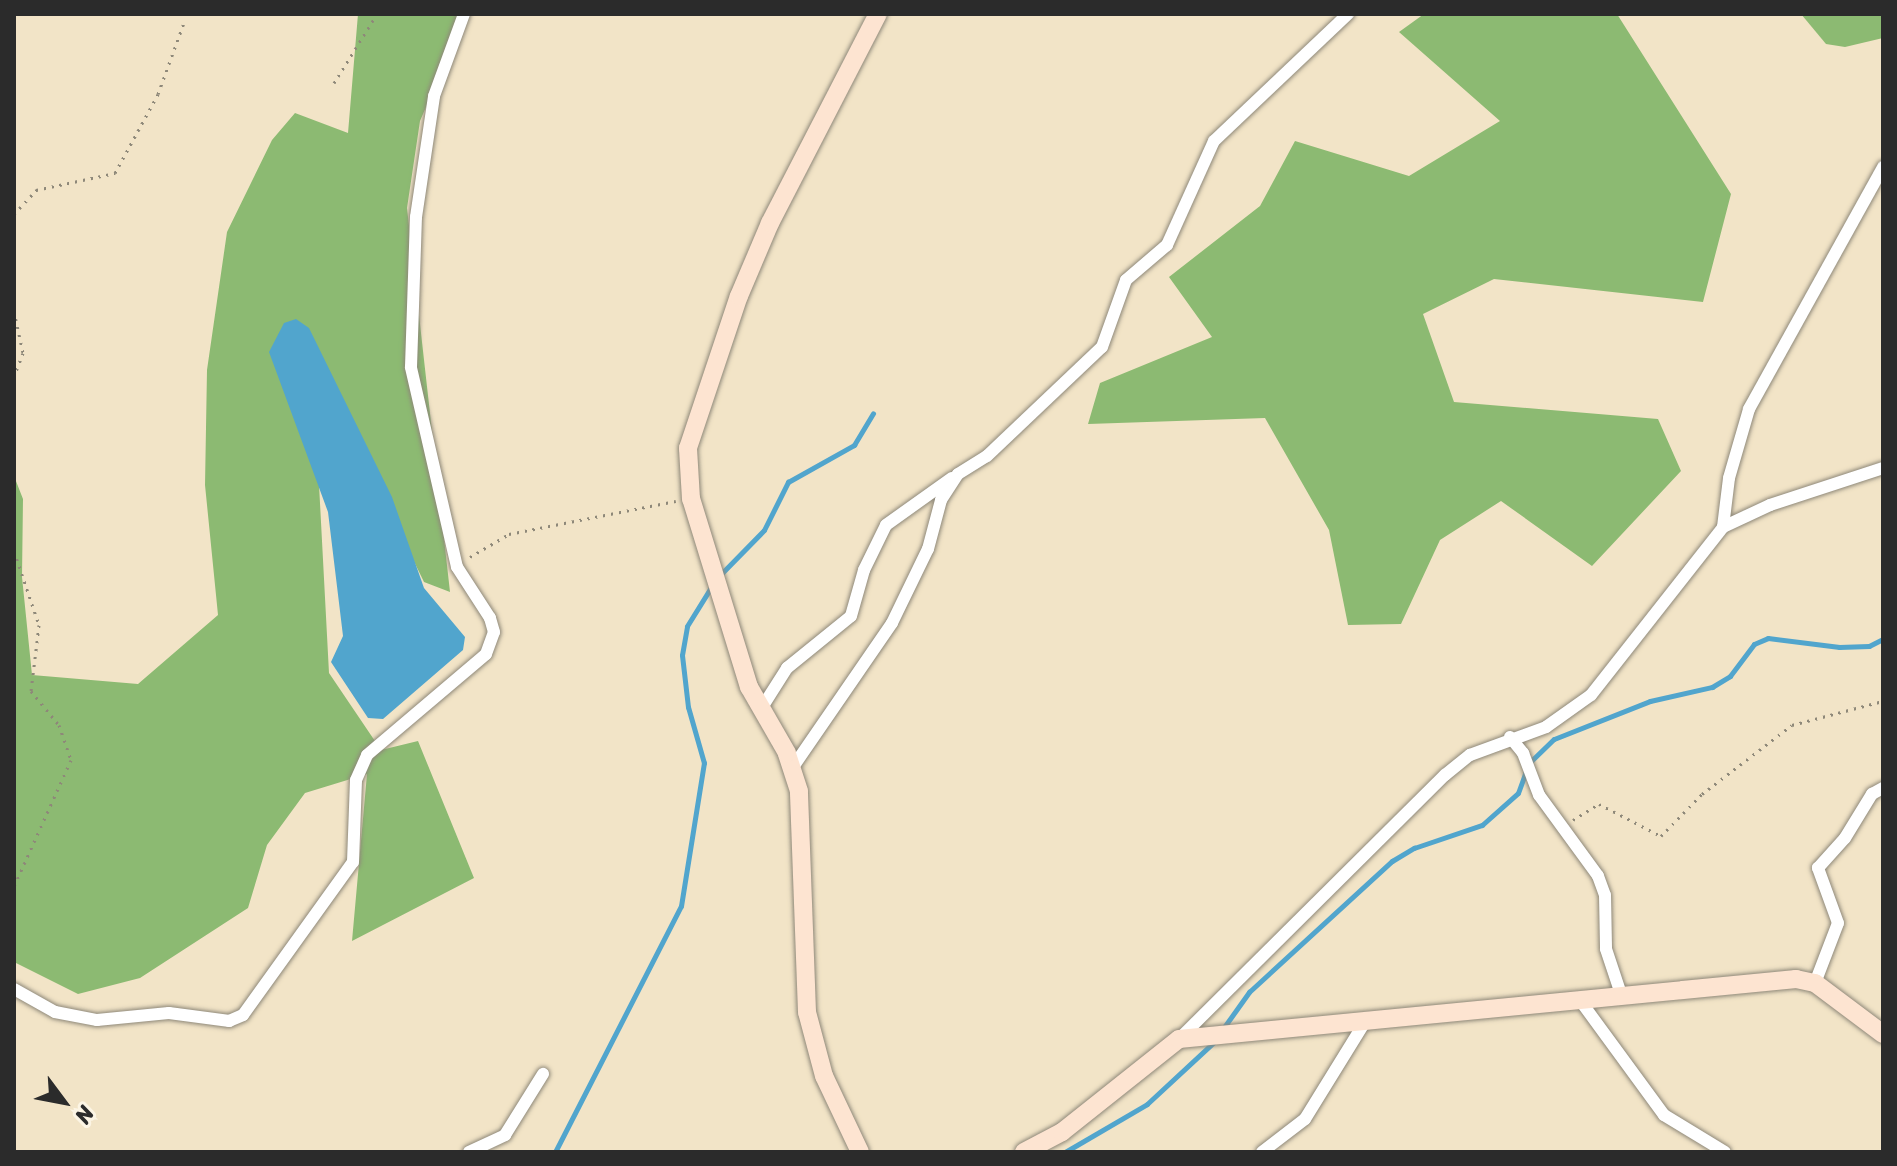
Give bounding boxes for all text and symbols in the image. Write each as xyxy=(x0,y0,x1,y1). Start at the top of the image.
north arrow xyxy=(24,1062,104,1142)
text: N xyxy=(64,1098,105,1132)

